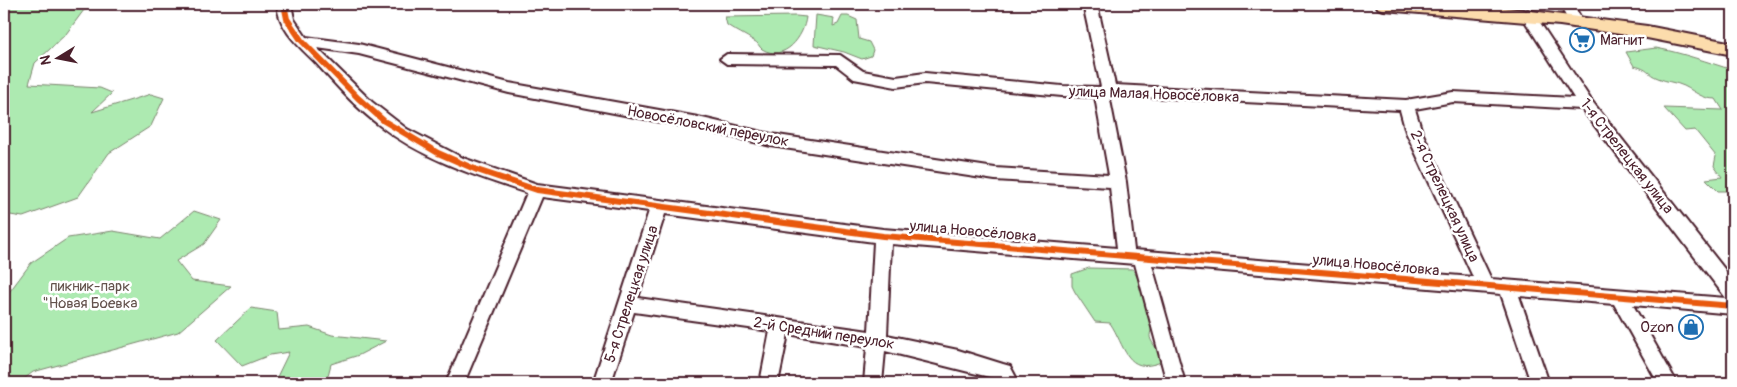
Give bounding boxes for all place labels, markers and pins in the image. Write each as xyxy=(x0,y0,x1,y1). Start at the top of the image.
supermarket icon: Магнит xyxy=(1569,27,1595,53)
place label: Магнит xyxy=(1600,31,1645,50)
shop icon: Ozon xyxy=(1678,314,1704,340)
place label: Ozon xyxy=(1640,318,1674,337)

